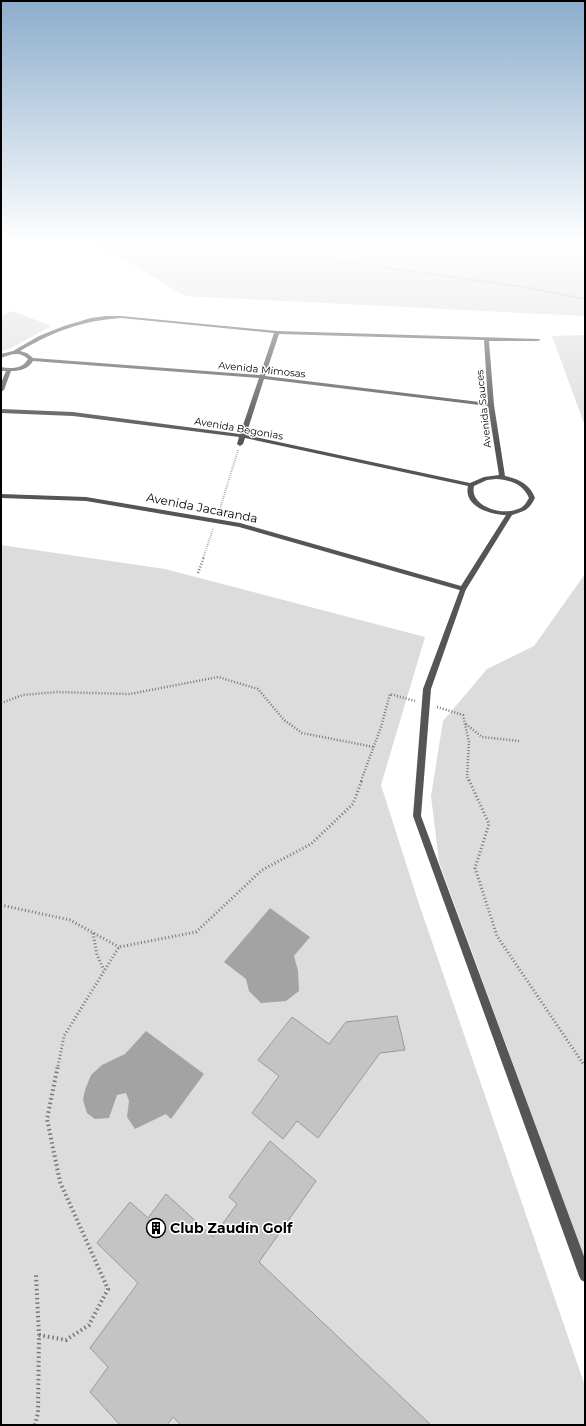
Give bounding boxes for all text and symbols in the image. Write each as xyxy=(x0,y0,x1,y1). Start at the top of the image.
street label: Avenida Mimosas xyxy=(218,358,306,381)
street label: Avenida Sauces xyxy=(473,369,494,449)
street label: Avenida Begonias xyxy=(194,414,284,443)
street label: Avenida Jacaranda xyxy=(145,489,259,526)
building icon: Club Zaudín Golf xyxy=(145,1217,167,1239)
place label: Club Zaudín Golf xyxy=(170,1219,293,1237)

